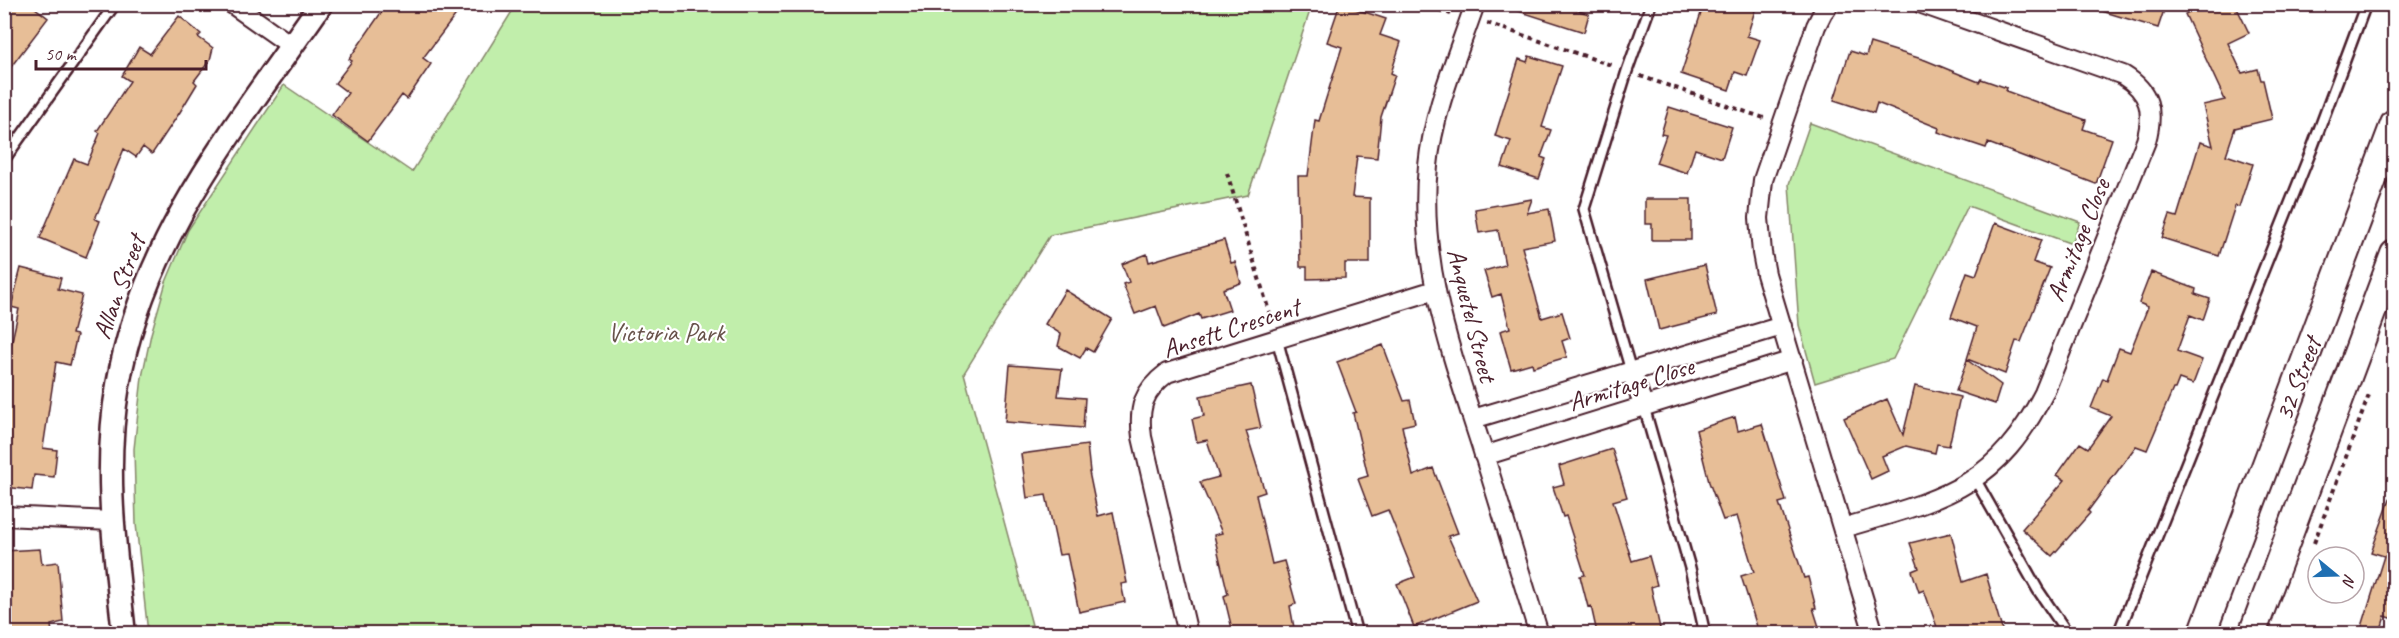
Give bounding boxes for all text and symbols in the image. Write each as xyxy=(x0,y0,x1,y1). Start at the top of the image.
scale bar xyxy=(36,33,206,71)
text: 50 m xyxy=(45,43,78,65)
street label: Armitage Close xyxy=(2039,173,2118,306)
street label: Allan Street xyxy=(85,228,154,343)
street label: Anquetel Street xyxy=(1440,245,1505,387)
street label: Ansett Crescent xyxy=(1158,289,1307,366)
park label: Victoria Park xyxy=(608,316,726,349)
street label: 32 Street xyxy=(2267,330,2330,425)
street label: Armitage Close xyxy=(1564,349,1699,419)
north arrow xyxy=(2306,545,2366,605)
text: N xyxy=(2337,572,2360,590)

